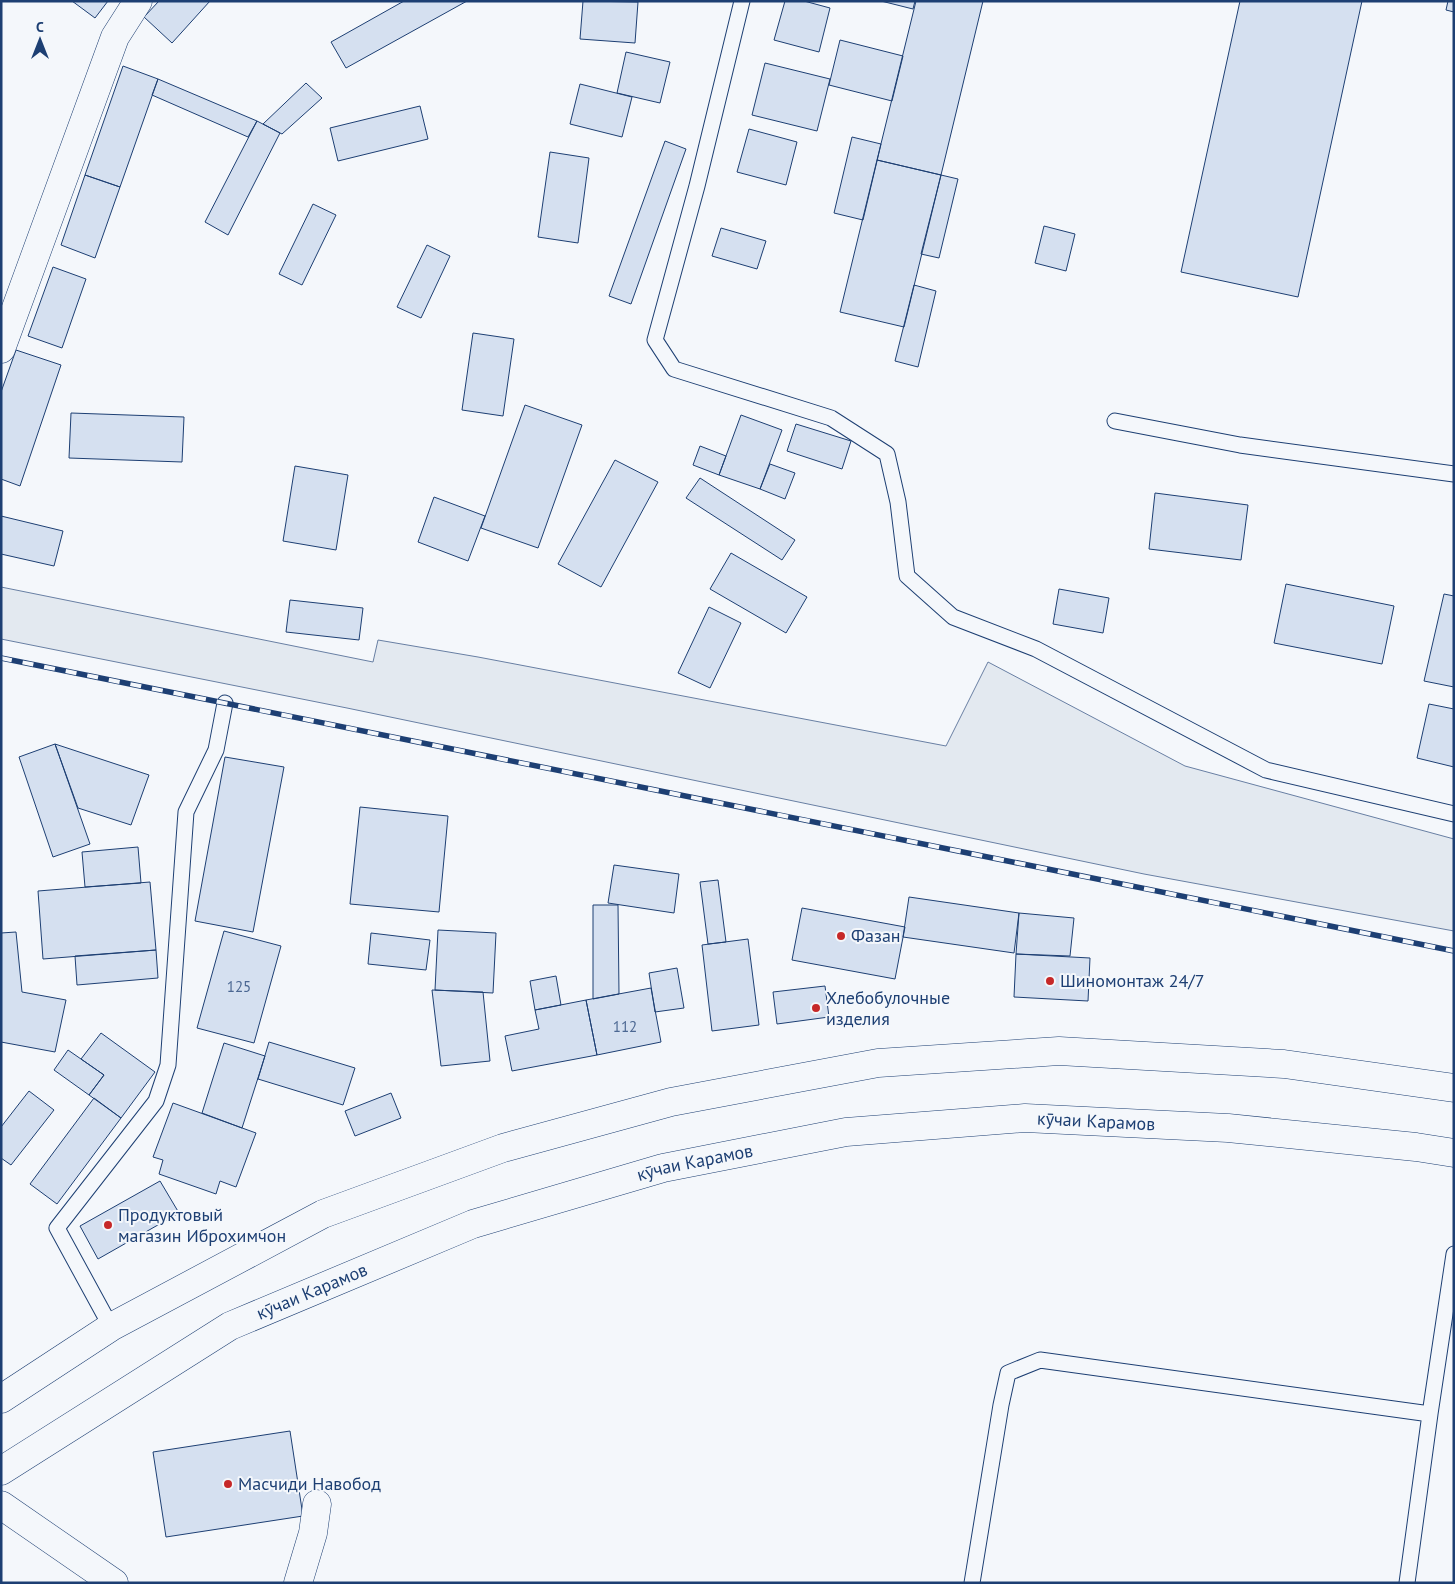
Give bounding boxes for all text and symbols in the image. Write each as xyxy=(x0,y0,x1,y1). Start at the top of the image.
north arrow xyxy=(15,15,65,65)
text: С xyxy=(36,18,44,36)
place label: Фазан xyxy=(851,924,901,947)
marker: Фазан xyxy=(835,930,847,942)
place label: Шиномонтаж 24/7 xyxy=(1060,969,1205,992)
marker: Шиномонтаж 24/7 xyxy=(1044,975,1056,987)
house number: 125 xyxy=(227,977,251,996)
place label: Хлебобулочные изделия xyxy=(826,986,950,1030)
marker: Хлебобулочные изделия xyxy=(810,1002,822,1014)
house number: 112 xyxy=(613,1017,637,1036)
street label: кӯчаи Карамов xyxy=(1037,1107,1156,1135)
street label: кӯчаи Карамов xyxy=(634,1139,755,1186)
place label: Продуктовый магазин Иброхимчон xyxy=(118,1203,286,1247)
marker: Продуктовый магазин Иброхимчон xyxy=(102,1219,114,1231)
street label: кӯчаи Карамов xyxy=(253,1258,371,1325)
place label: Масчиди Навобод xyxy=(238,1472,381,1495)
marker: Масчиди Навобод xyxy=(222,1478,234,1490)

